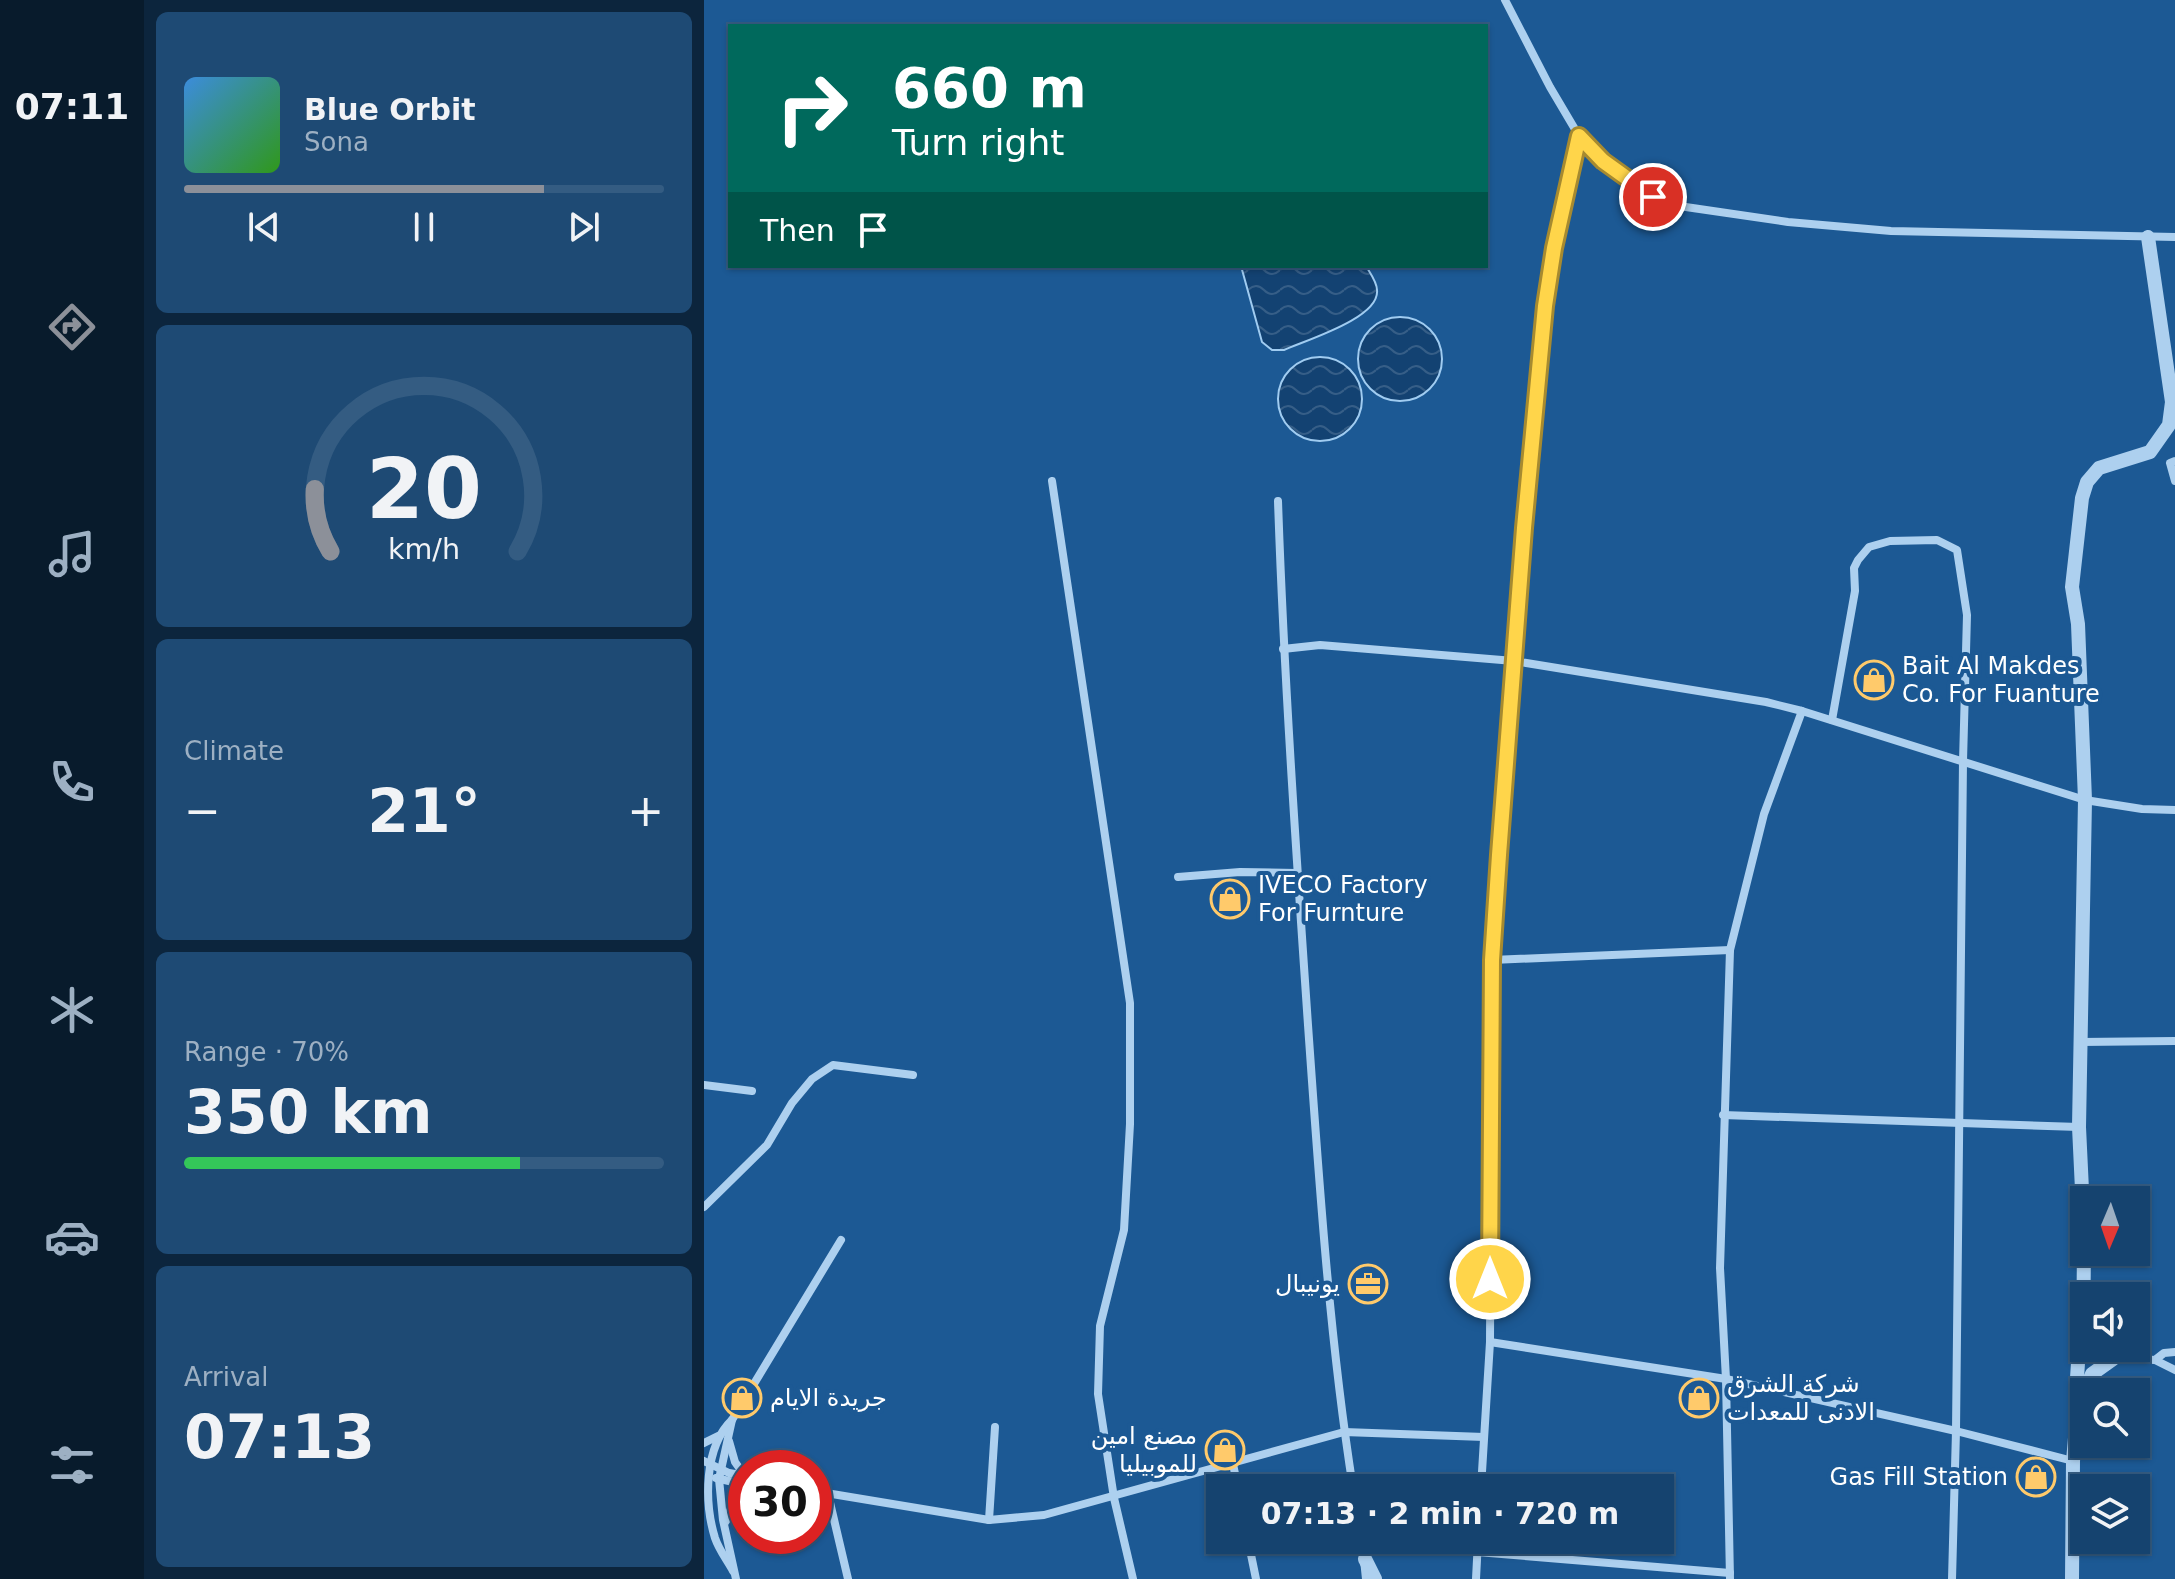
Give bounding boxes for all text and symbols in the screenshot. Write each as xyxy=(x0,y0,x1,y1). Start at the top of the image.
text: 660 m xyxy=(892,55,1087,120)
icon: right xyxy=(760,56,864,160)
text: 07:11 xyxy=(15,86,129,127)
text: Blue Orbit xyxy=(304,92,476,127)
text: Turn right xyxy=(892,122,1064,163)
text: Sona xyxy=(304,127,369,157)
pin xyxy=(1619,163,1687,231)
icon: arrive xyxy=(1631,175,1675,219)
icon: previous xyxy=(242,205,286,249)
icon: pause xyxy=(402,205,446,249)
icon: next xyxy=(562,205,606,249)
icon: arrive xyxy=(851,208,895,252)
text: Then xyxy=(760,213,835,248)
icon: directions xyxy=(44,299,100,355)
text: 20 xyxy=(366,441,482,538)
icon: music xyxy=(44,526,100,582)
text: km/h xyxy=(388,532,460,566)
place label: Bait Al Makdes Co. For Fuanture xyxy=(1902,652,2100,708)
shop icon: Bait Al Makdes Co. For Fuanture xyxy=(1853,659,1895,701)
text: Climate xyxy=(184,736,284,766)
icon: phone xyxy=(44,754,100,810)
text: 21° xyxy=(367,776,481,846)
text: − xyxy=(184,785,221,836)
text: + xyxy=(627,785,664,836)
place label: IVECO Factory For Furnture xyxy=(1258,871,1428,927)
shop icon: IVECO Factory For Furnture xyxy=(1209,878,1251,920)
icon: climate xyxy=(44,982,100,1038)
text: Range · 70% xyxy=(184,1037,349,1067)
text: 350 km xyxy=(184,1077,433,1147)
north arrow xyxy=(2070,1186,2150,1266)
map controls xyxy=(2070,1186,2150,1554)
icon: car xyxy=(44,1209,100,1265)
position arrow xyxy=(1448,1237,1532,1321)
office icon: يونيبال xyxy=(1347,1263,1389,1305)
place label: يونيبال xyxy=(1275,1270,1340,1298)
button: sound xyxy=(2070,1282,2150,1362)
text: Arrival xyxy=(184,1362,268,1392)
place label: شركة الشرق الادنى للمعدات xyxy=(1727,1370,1875,1426)
shop icon: جريدة الايام xyxy=(721,1377,763,1419)
shop icon: شركة الشرق الادنى للمعدات xyxy=(1678,1377,1720,1419)
button: search xyxy=(2070,1378,2150,1458)
place label: جريدة الايام xyxy=(770,1384,887,1412)
text: 07:13 xyxy=(184,1402,375,1472)
place label: مصنع امين للموبيليا xyxy=(1091,1422,1197,1478)
shop icon: مصنع امين للموبيليا xyxy=(1204,1429,1246,1471)
icon: filters xyxy=(44,1437,100,1493)
speed limit sign: 30 xyxy=(728,1450,832,1554)
shop icon: Gas Fill Station xyxy=(2015,1456,2057,1498)
place label: Gas Fill Station xyxy=(1830,1463,2008,1491)
button: layers xyxy=(2070,1474,2150,1554)
text: 07:13 · 2 min · 720 m xyxy=(1261,1496,1619,1531)

